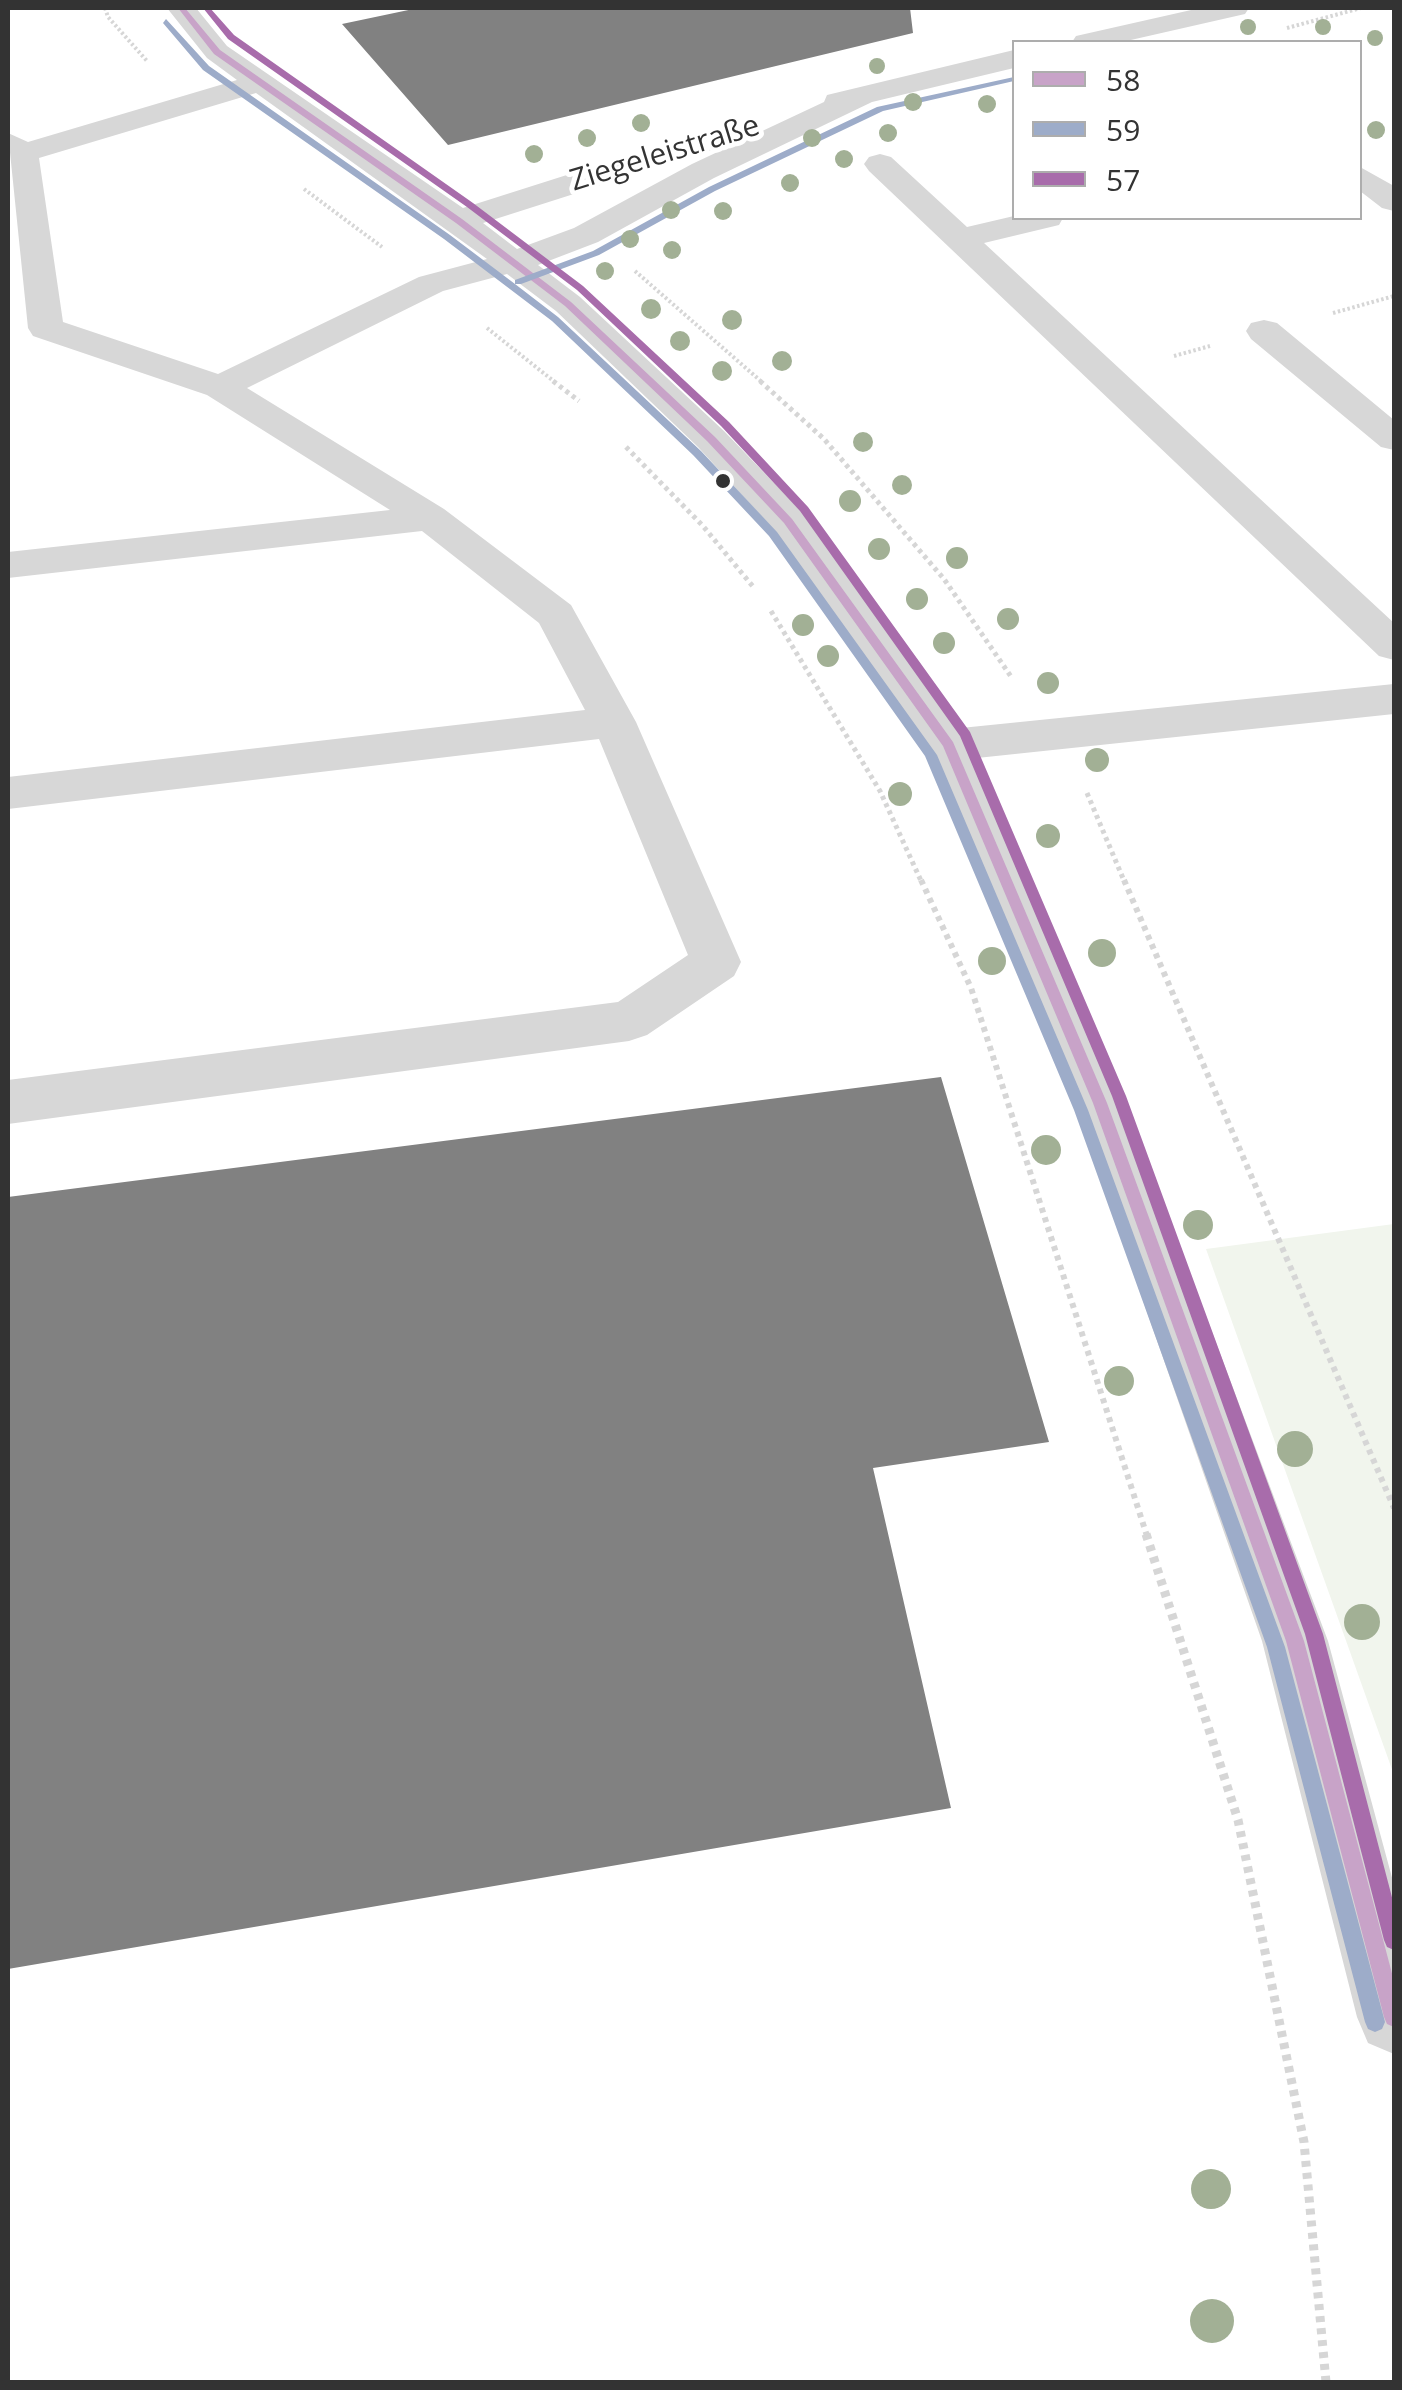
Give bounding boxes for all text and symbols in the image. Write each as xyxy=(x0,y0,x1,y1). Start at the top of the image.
legend xyxy=(1012,40,1362,220)
text: 58 xyxy=(1106,59,1140,100)
street label: Ziegeleistraße xyxy=(566,108,764,200)
text: 59 xyxy=(1106,109,1140,150)
text: 57 xyxy=(1106,159,1140,200)
unlabelled marker xyxy=(713,471,733,491)

